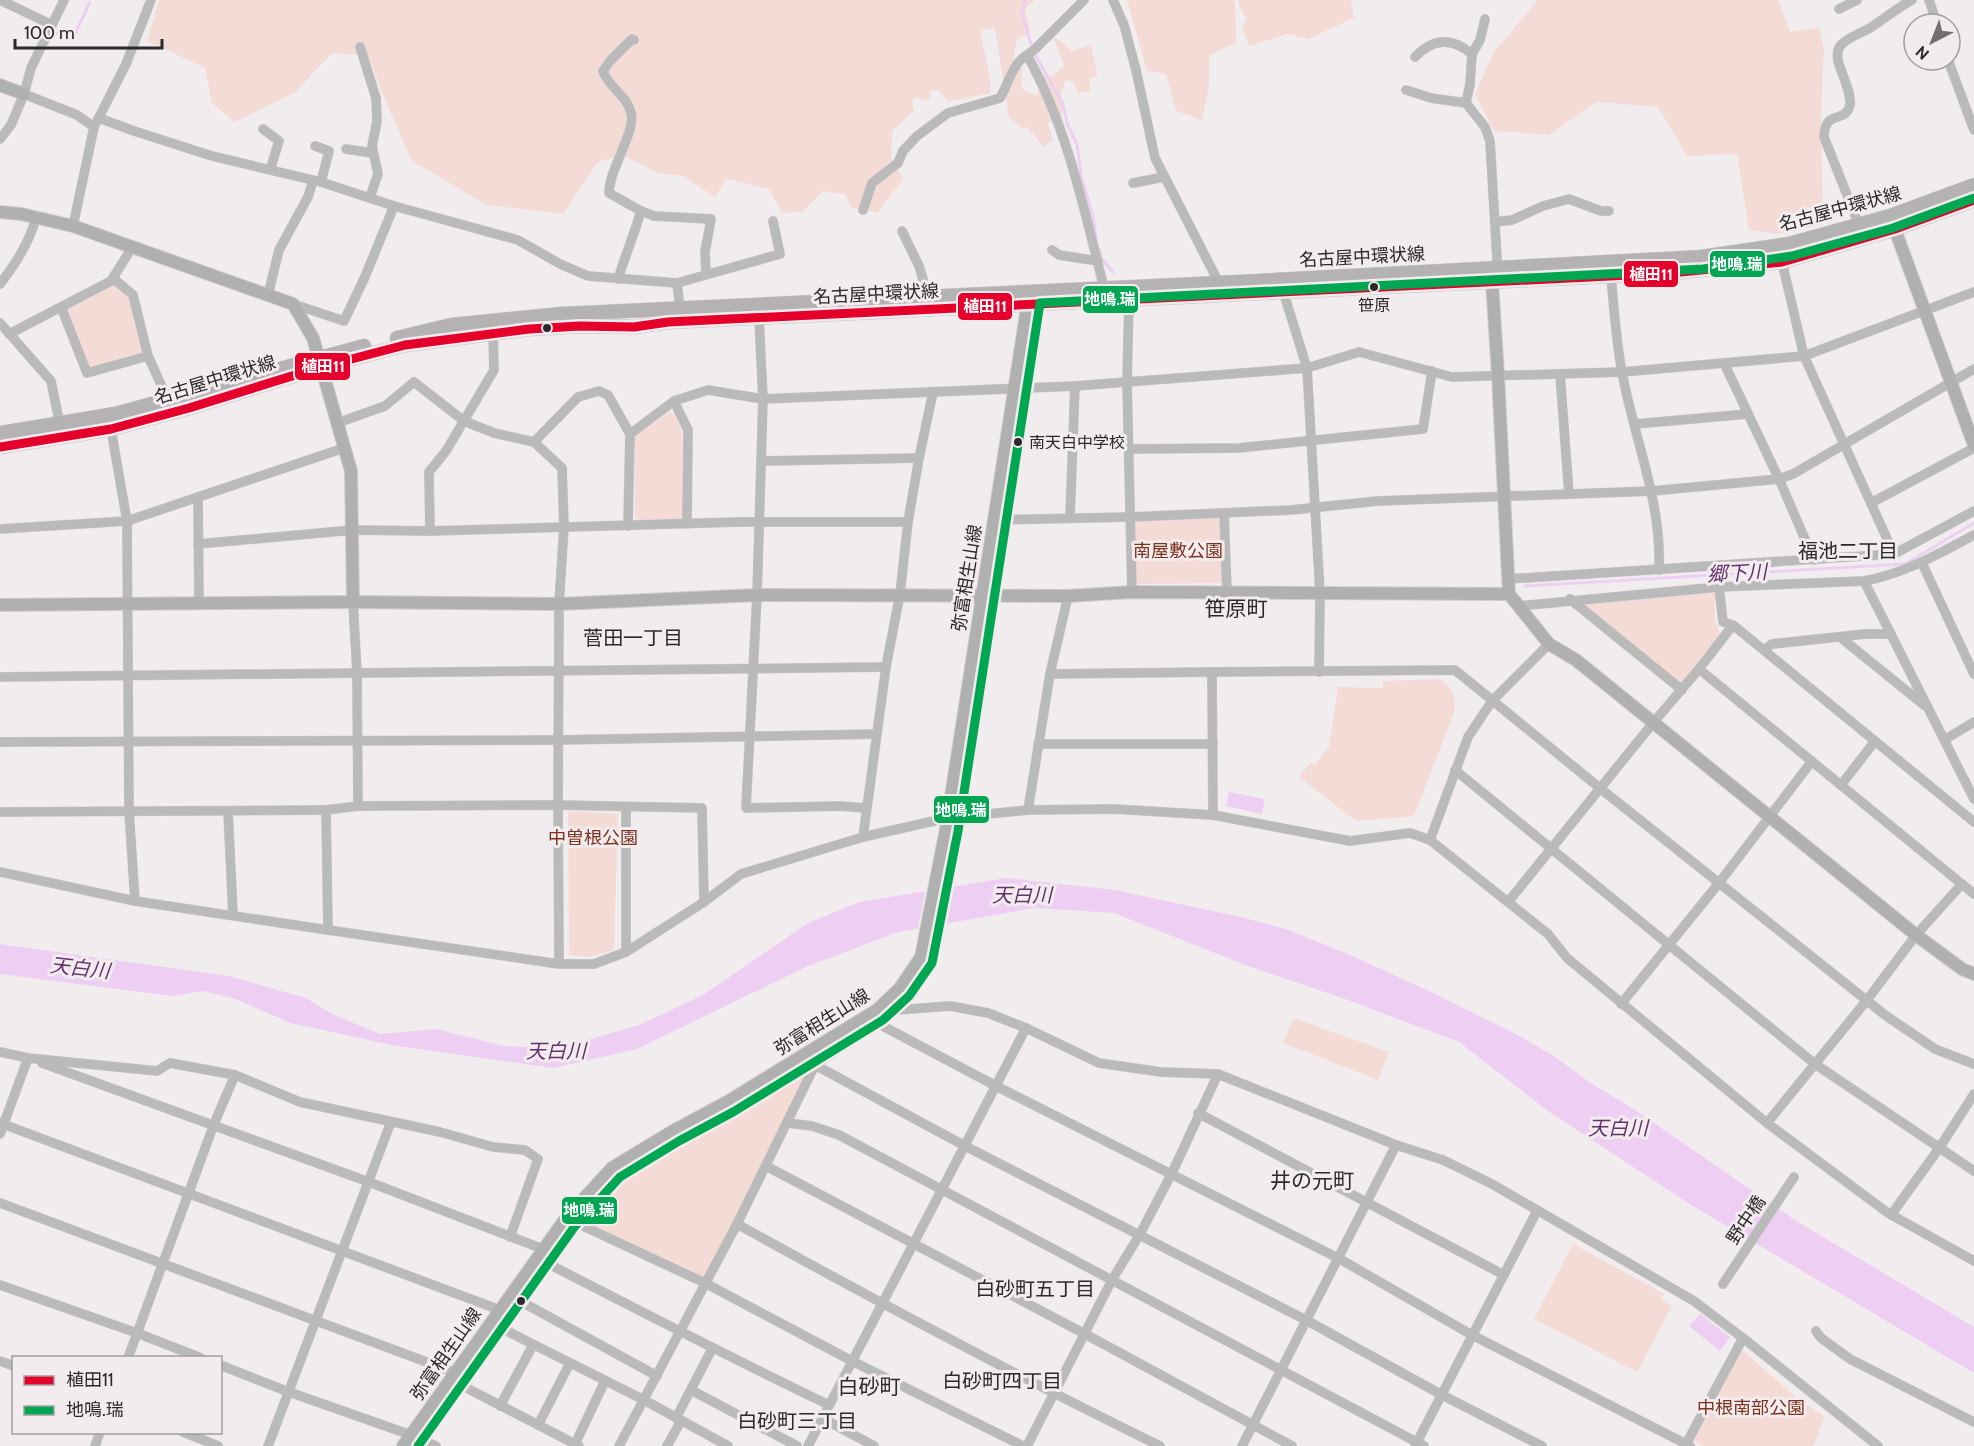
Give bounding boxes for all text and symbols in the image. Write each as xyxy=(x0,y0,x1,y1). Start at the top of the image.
scale bar xyxy=(15,12,162,50)
north arrow xyxy=(1902,12,1962,72)
text: 100 m xyxy=(24,22,75,44)
text: N xyxy=(1912,42,1933,64)
street label: 名古屋中環状線 xyxy=(1776,182,1904,236)
street label: 名古屋中環状線 xyxy=(1299,243,1425,271)
line badge: 地鳴.瑞 xyxy=(1709,250,1766,278)
text: 地鳴.瑞 xyxy=(1711,255,1763,274)
line badge: 植田11 xyxy=(1623,260,1679,288)
text: 植田11 xyxy=(1629,265,1673,284)
street label: 名古屋中環状線 xyxy=(813,280,939,308)
marker: 笹原 xyxy=(1368,281,1380,293)
line badge: 地鳴.瑞 xyxy=(1082,285,1139,314)
text: 地鳴.瑞 xyxy=(1084,290,1136,309)
line badge: 植田11 xyxy=(957,292,1013,321)
place label: 笹原 xyxy=(1358,296,1390,315)
text: 植田11 xyxy=(963,297,1007,316)
unlabelled marker xyxy=(541,322,553,334)
street label: 名古屋中環状線 xyxy=(152,351,278,409)
line badge: 植田11 xyxy=(294,352,351,381)
text: 植田11 xyxy=(301,357,345,376)
place label: 南天白中学校 xyxy=(1029,433,1125,452)
marker: 南天白中学校 xyxy=(1012,436,1024,448)
street label: 弥富相生山線 xyxy=(948,523,986,633)
district label: 福池二丁目 xyxy=(1798,539,1898,563)
park label: 南屋敷公園 xyxy=(1133,540,1223,562)
water label: 郷下川 xyxy=(1706,559,1770,587)
district label: 笹原町 xyxy=(1205,596,1268,621)
district label: 菅田一丁目 xyxy=(583,626,683,650)
line badge: 地鳴.瑞 xyxy=(933,795,990,824)
text: 地鳴.瑞 xyxy=(935,801,987,820)
park label: 中曽根公園 xyxy=(548,827,638,849)
water label: 天白川 xyxy=(992,883,1054,907)
water label: 天白川 xyxy=(49,953,113,983)
street label: 弥富相生山線 xyxy=(770,984,874,1060)
water label: 天白川 xyxy=(526,1039,588,1063)
water label: 天白川 xyxy=(1588,1116,1650,1140)
district label: 井の元町 xyxy=(1270,1168,1354,1193)
street label: 野中橋 xyxy=(1722,1191,1770,1249)
line badge: 地鳴.瑞 xyxy=(561,1196,618,1225)
text: 地鳴.瑞 xyxy=(563,1201,615,1220)
district label: 白砂町五丁目 xyxy=(975,1277,1095,1301)
unlabelled marker xyxy=(515,1295,527,1307)
street label: 弥富相生山線 xyxy=(406,1303,486,1405)
legend xyxy=(12,1356,222,1434)
text: 植田11 xyxy=(66,1369,114,1391)
district label: 白砂町四丁目 xyxy=(942,1369,1062,1393)
district label: 白砂町 xyxy=(838,1374,901,1399)
park label: 中根南部公園 xyxy=(1697,1397,1805,1419)
text: 地鳴.瑞 xyxy=(66,1399,124,1421)
district label: 白砂町三丁目 xyxy=(737,1409,857,1433)

